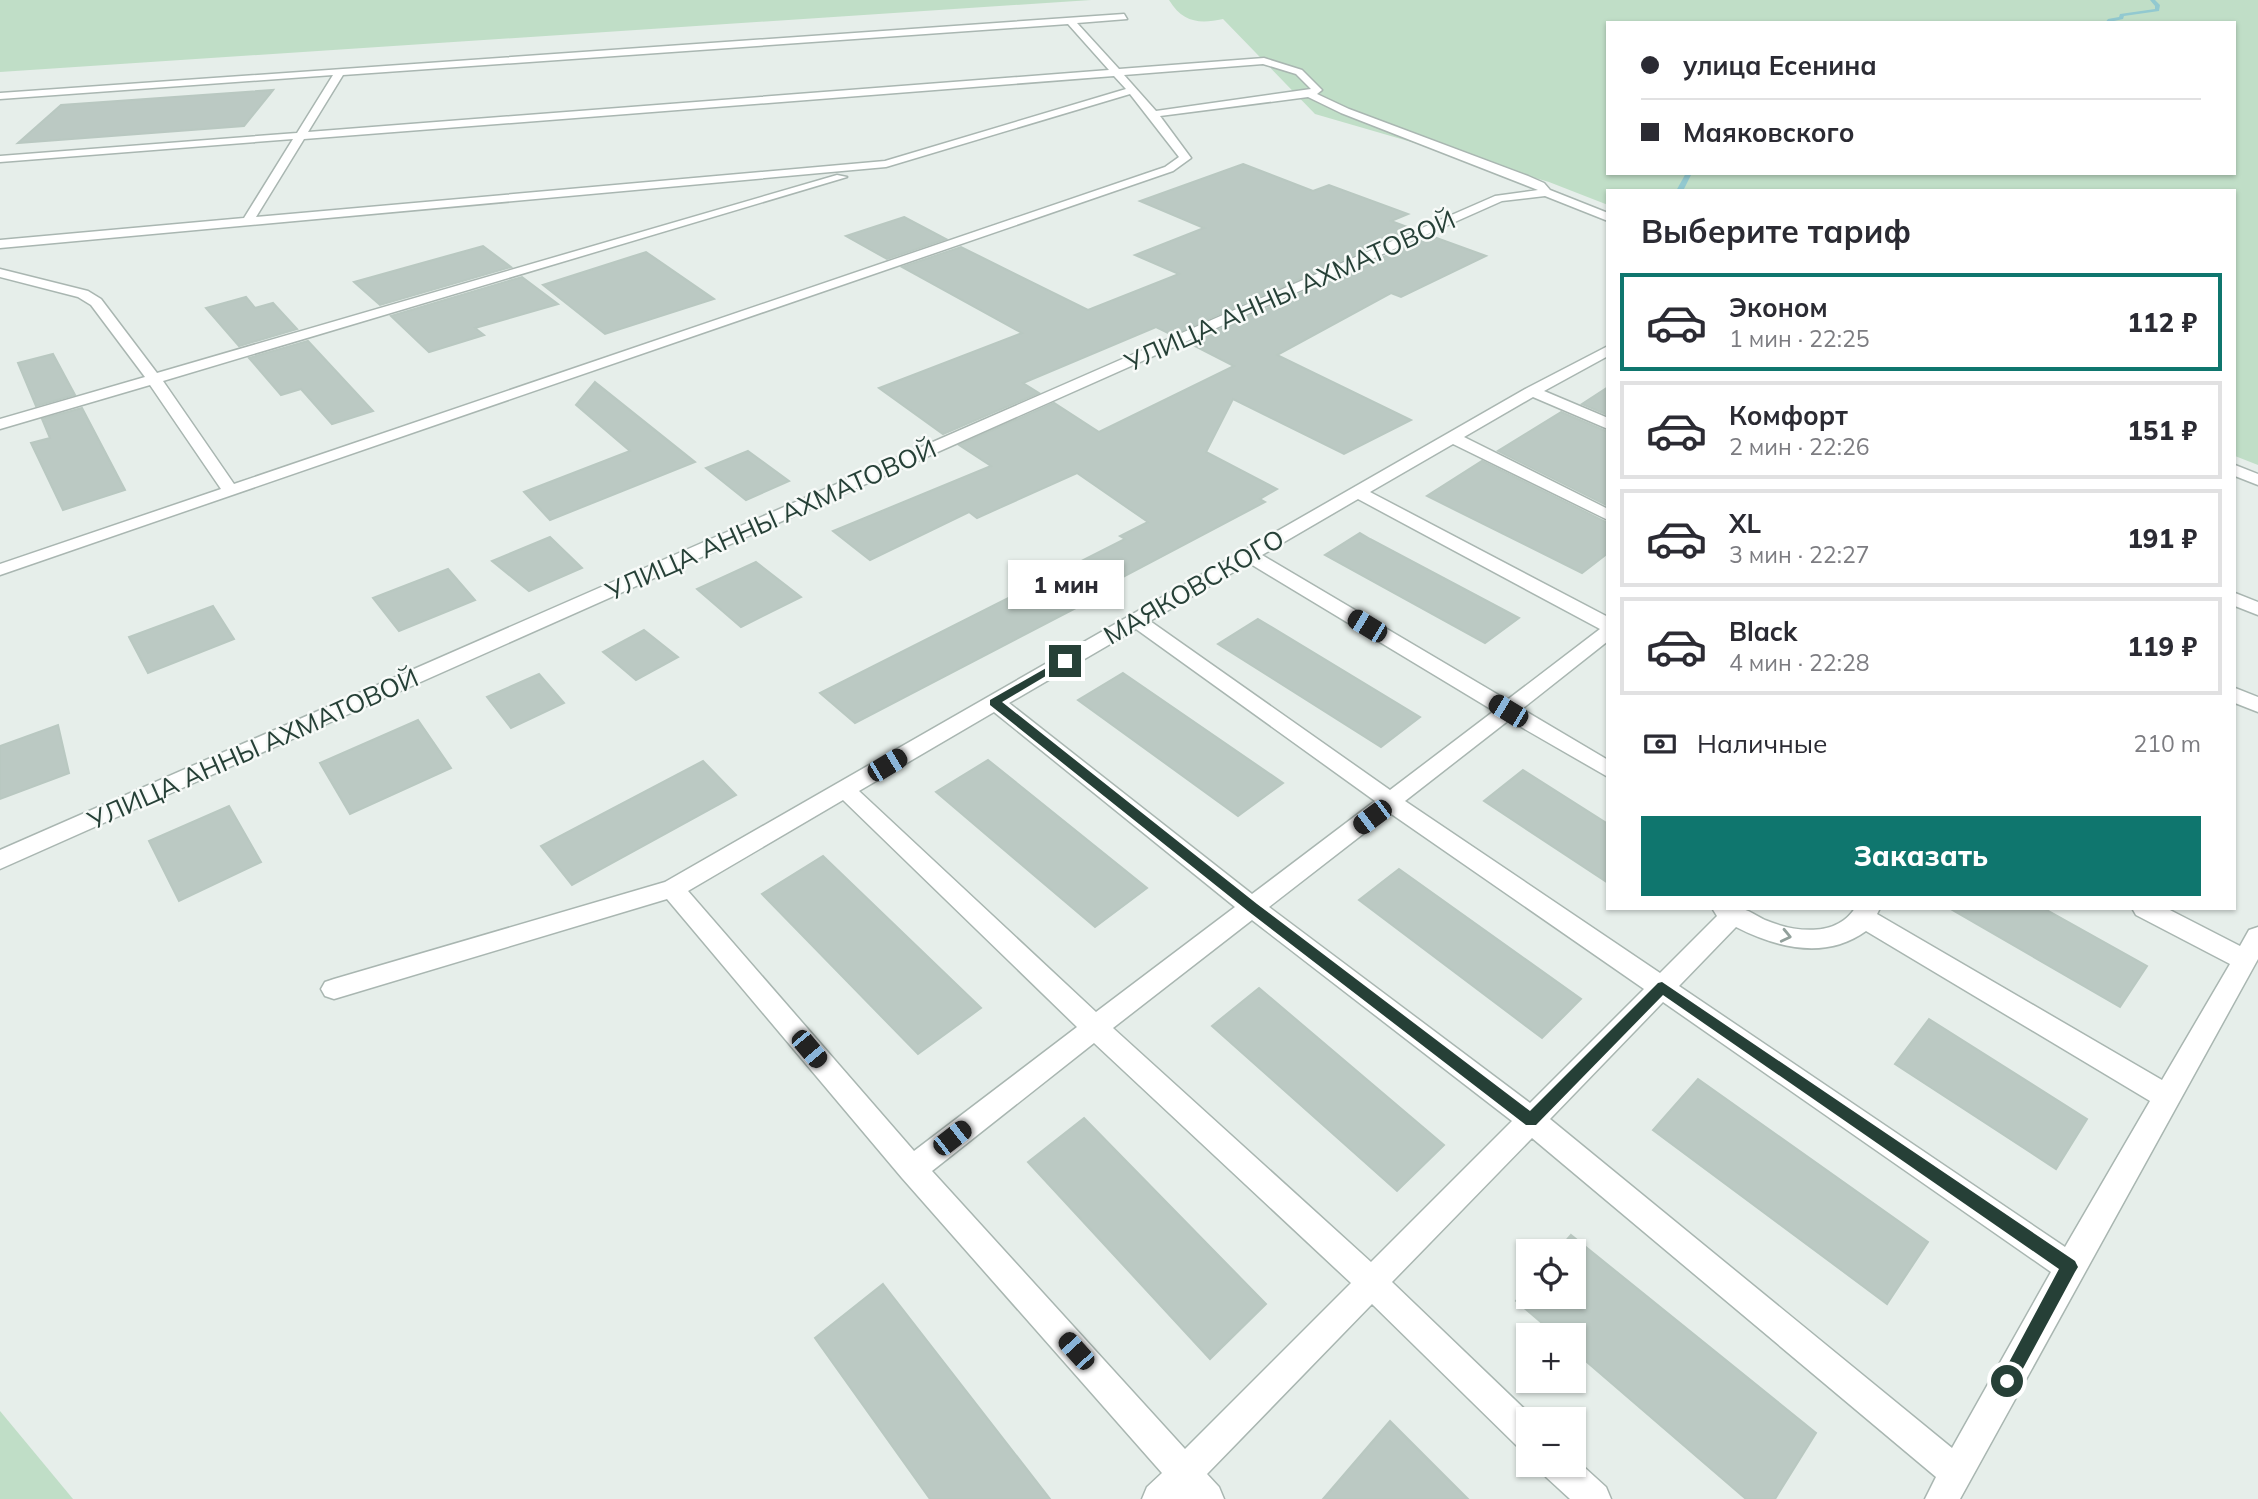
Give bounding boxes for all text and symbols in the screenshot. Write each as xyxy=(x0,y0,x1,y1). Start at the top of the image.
text: улица Есенина xyxy=(1683,49,1877,82)
text: Маяковского xyxy=(1683,116,1855,149)
street label: УЛИЦА АННЫ АХМАТОВОЙ xyxy=(1118,203,1460,379)
text: Выберите тариф xyxy=(1641,211,1911,251)
icon: car xyxy=(1645,291,1708,354)
text: Эконом xyxy=(1729,291,1828,324)
text: 112 ₽ xyxy=(2127,306,2197,339)
text: 1 мин · 22:25 xyxy=(1729,324,1869,353)
icon: car xyxy=(1645,399,1708,462)
text: Комфорт xyxy=(1729,399,1848,432)
text: 151 ₽ xyxy=(2127,414,2197,447)
street label: УЛИЦА АННЫ АХМАТОВОЙ xyxy=(599,432,941,608)
text: 2 мин · 22:26 xyxy=(1729,432,1869,461)
icon: car xyxy=(1645,507,1708,570)
text: XL xyxy=(1729,507,1761,540)
street label: МАЯКОВСКОГО xyxy=(1098,522,1290,652)
text: 191 ₽ xyxy=(2127,522,2197,555)
text: 3 мин · 22:27 xyxy=(1729,540,1869,569)
callout: 1 мин xyxy=(1007,560,1123,608)
text: 1 мин xyxy=(1033,570,1099,599)
car xyxy=(1344,606,1391,646)
icon: car xyxy=(1645,615,1708,678)
text: Black xyxy=(1729,615,1797,648)
text: 119 ₽ xyxy=(2127,630,2197,663)
route end xyxy=(1049,645,1081,677)
text: 4 мин · 22:28 xyxy=(1729,648,1869,677)
street label: УЛИЦА АННЫ АХМАТОВОЙ xyxy=(81,661,423,837)
car xyxy=(1485,691,1532,731)
icon: cash xyxy=(1641,725,1679,763)
text: Наличные xyxy=(1697,727,1827,760)
text: 210 m xyxy=(2133,729,2201,758)
car xyxy=(864,745,911,785)
car xyxy=(1349,796,1396,838)
button: Заказать xyxy=(1641,816,2201,896)
one-way arrow xyxy=(1780,928,1792,942)
car xyxy=(788,1026,831,1072)
car xyxy=(929,1117,976,1159)
map controls xyxy=(1516,1239,1586,1477)
button: locate xyxy=(1516,1239,1586,1309)
button: + xyxy=(1516,1323,1586,1393)
car xyxy=(1055,1328,1098,1374)
route start xyxy=(1991,1365,2023,1397)
button: − xyxy=(1516,1407,1586,1477)

